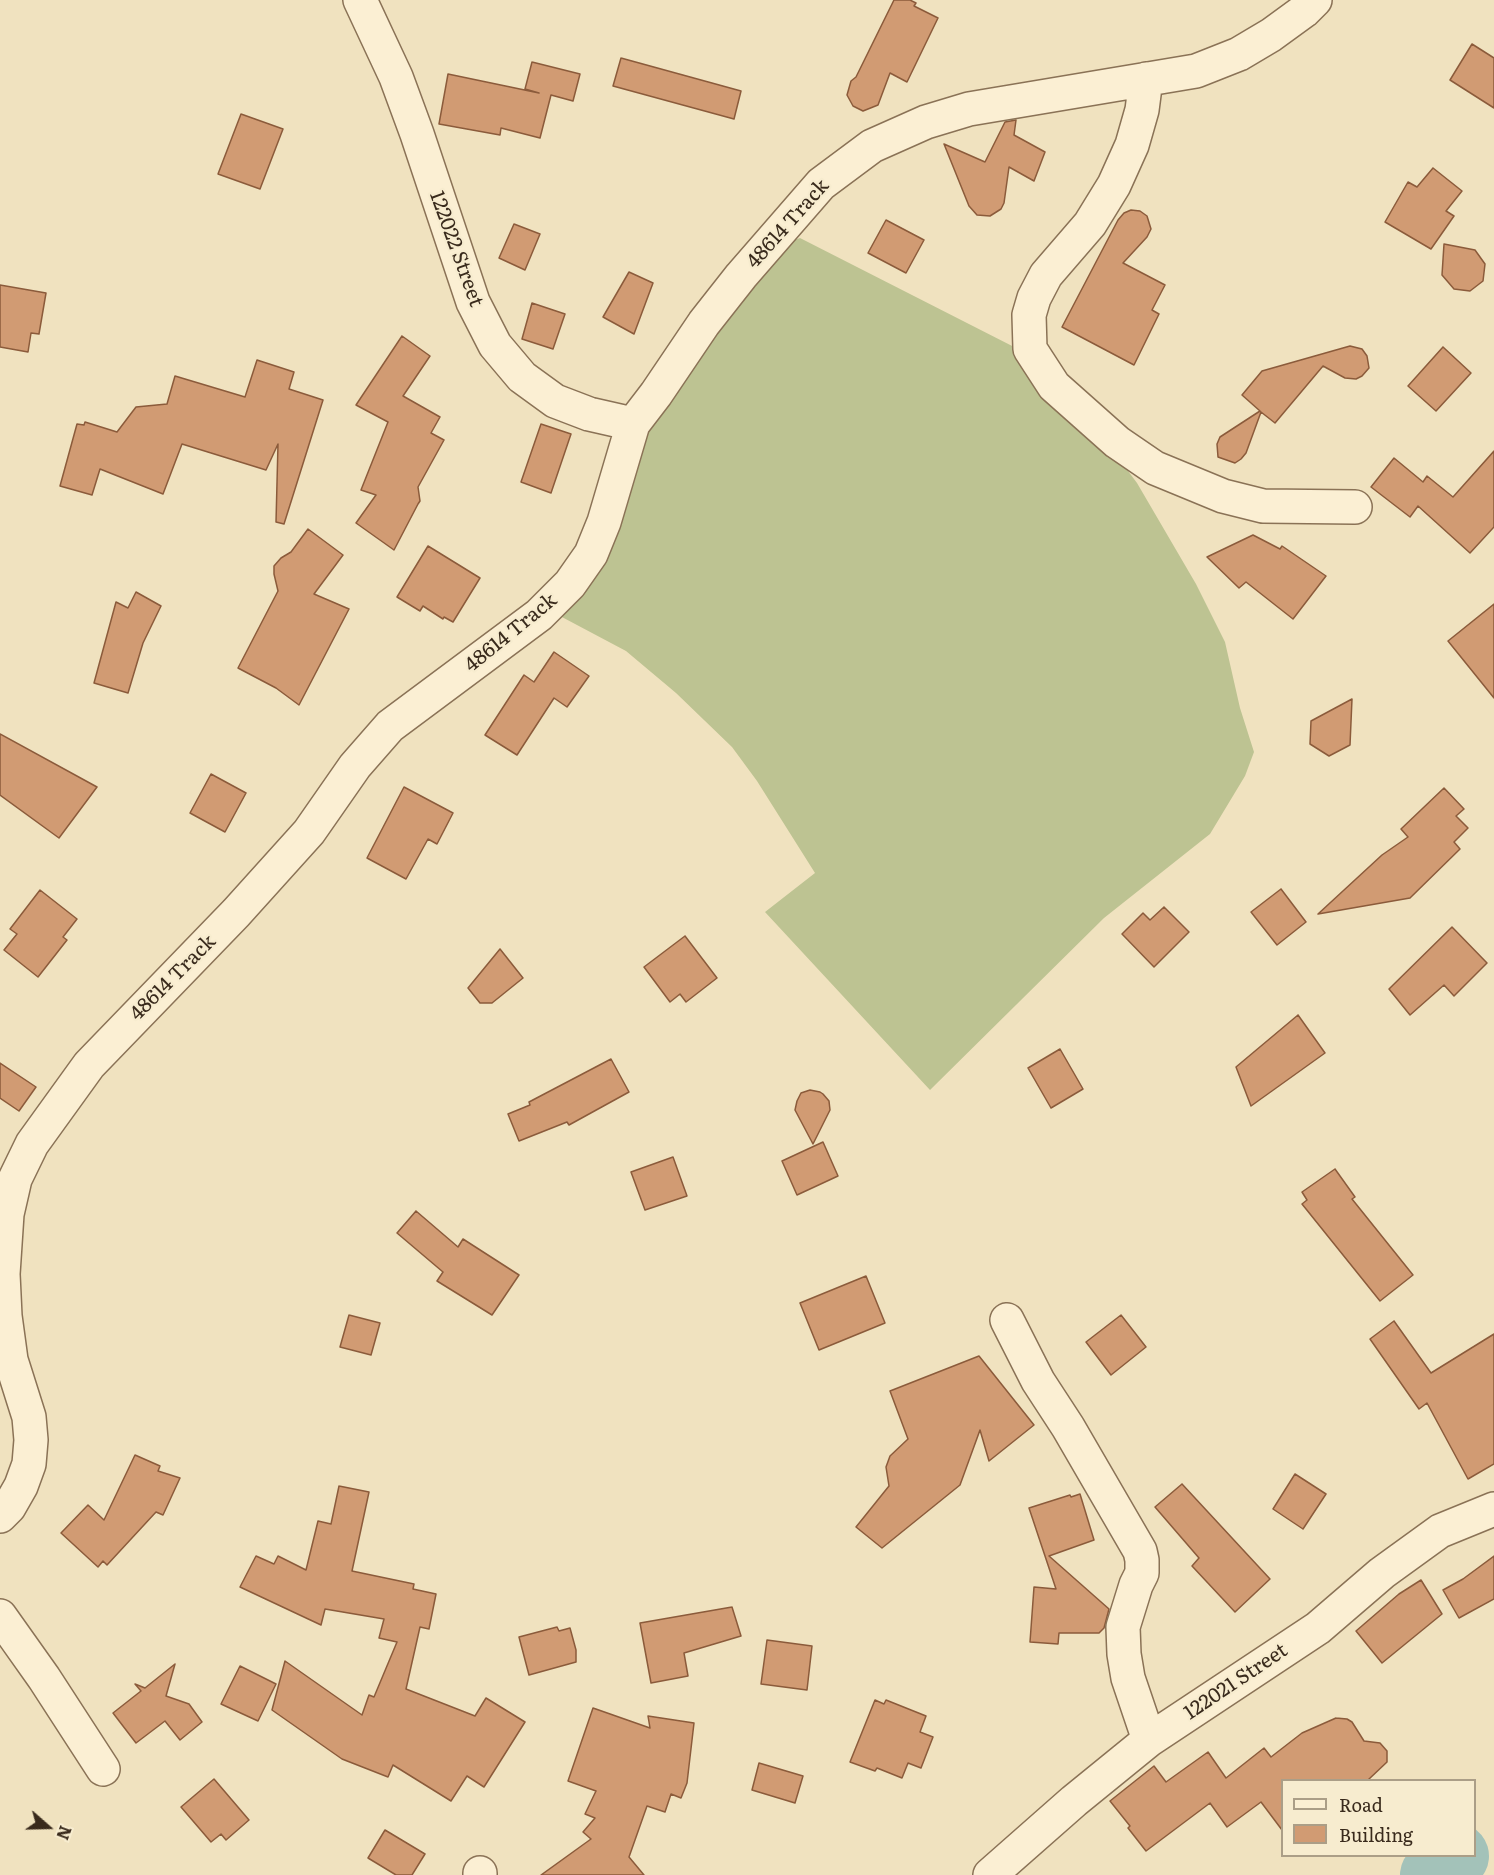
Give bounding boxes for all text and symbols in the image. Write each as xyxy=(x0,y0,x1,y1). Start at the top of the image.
street label: 48614 Track xyxy=(742,175,834,273)
street label: 122022 Street xyxy=(424,188,488,310)
street label: 48614 Track xyxy=(460,589,562,677)
street label: 48614 Track xyxy=(125,930,221,1026)
street label: 122021 Street xyxy=(1180,1639,1292,1725)
legend xyxy=(1281,1779,1476,1857)
text: Road xyxy=(1339,1791,1383,1818)
north arrow xyxy=(18,1797,78,1857)
text: Building xyxy=(1339,1821,1413,1848)
text: N xyxy=(51,1823,78,1844)

